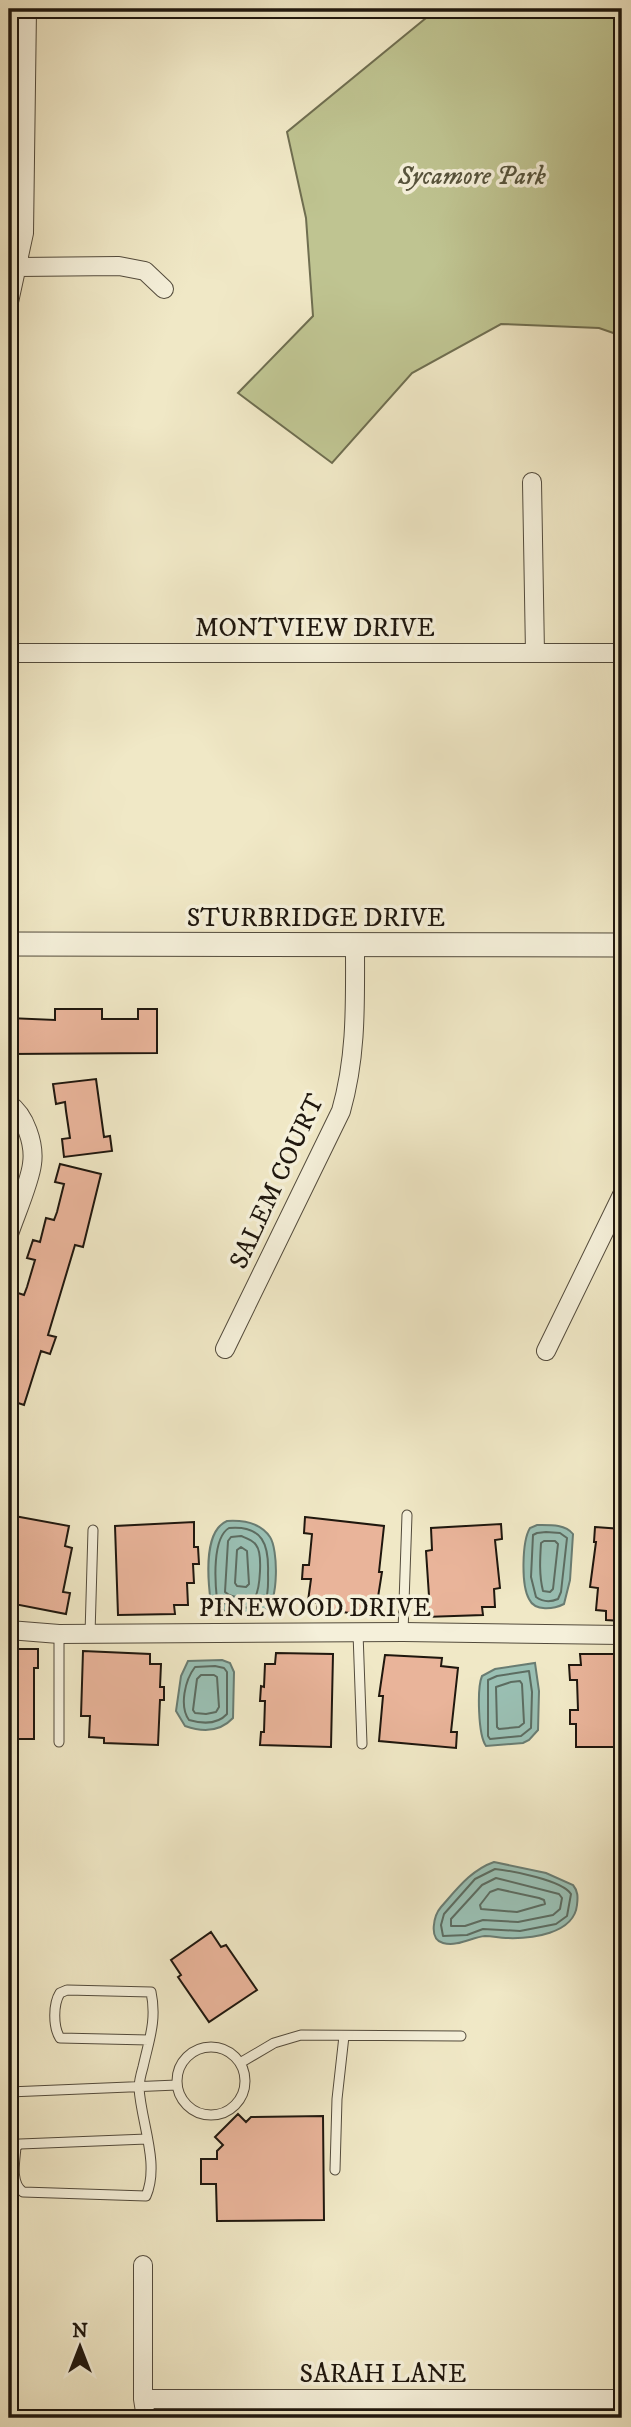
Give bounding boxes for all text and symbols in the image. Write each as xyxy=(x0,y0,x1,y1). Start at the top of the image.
park label: Sycamore Park xyxy=(397,160,546,193)
street label: MONTVIEW DRIVE xyxy=(195,612,435,645)
street label: STURBRIDGE DRIVE xyxy=(187,902,445,935)
street label: SALEM COURT xyxy=(222,1089,332,1274)
street label: PINEWOOD DRIVE xyxy=(199,1592,431,1625)
north arrow xyxy=(46,2312,116,2382)
text: N xyxy=(72,2320,88,2343)
street label: SARAH LANE xyxy=(300,2358,466,2391)

